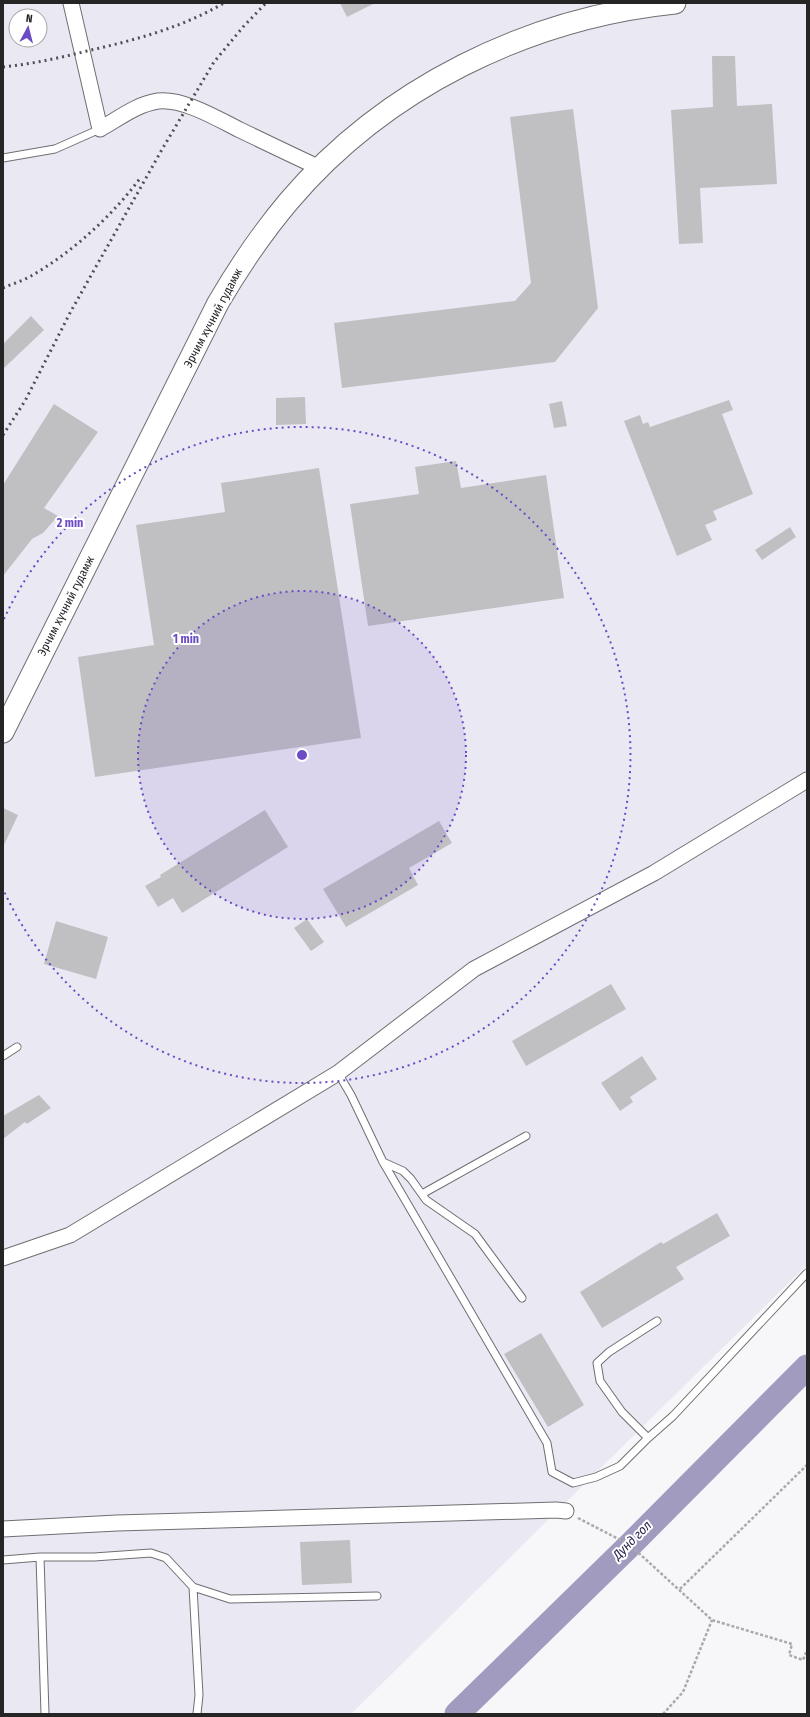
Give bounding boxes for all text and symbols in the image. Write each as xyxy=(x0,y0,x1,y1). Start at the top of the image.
north arrow xyxy=(8,8,48,48)
text: N xyxy=(25,12,33,25)
street label: Эрчим хүчний гудамж xyxy=(181,266,245,370)
text: 2 min xyxy=(56,516,83,530)
street label: Эрчим хүчний гудамж xyxy=(35,554,97,658)
text: 1 min xyxy=(173,632,199,646)
centre of rings xyxy=(295,748,309,762)
water label: Дунд гол xyxy=(609,1517,655,1563)

